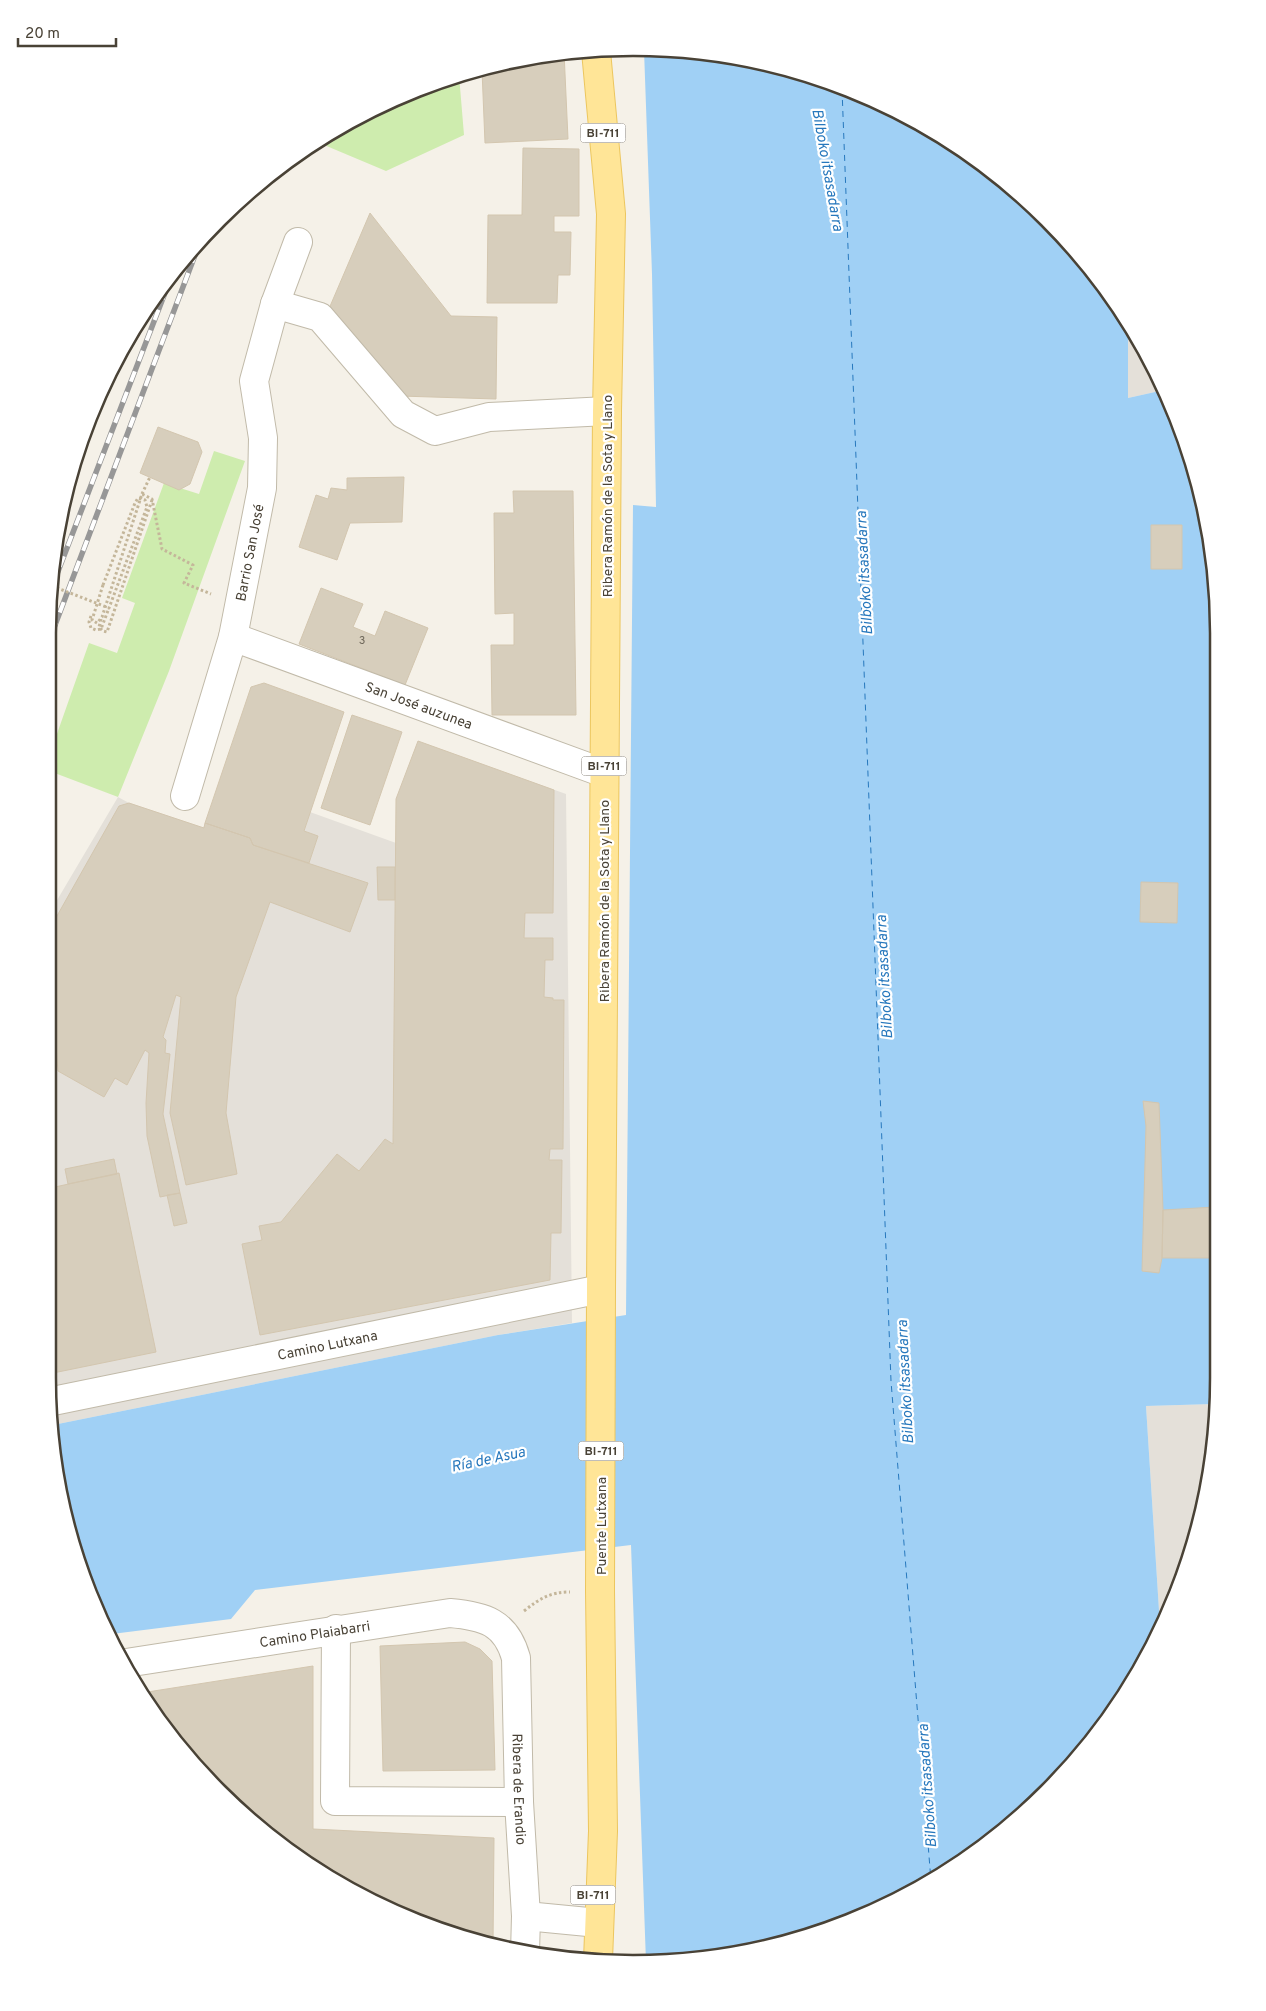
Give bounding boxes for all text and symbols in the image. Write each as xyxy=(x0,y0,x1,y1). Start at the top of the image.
scale bar xyxy=(18,15,115,47)
text: 20 m xyxy=(25,25,60,44)
water label: Bilboko itsasadarra xyxy=(806,108,847,233)
road number: BI-711 xyxy=(580,124,626,142)
street label: Ribera Ramón de la Sota y Llano xyxy=(600,395,617,597)
street label: Barrio San José xyxy=(233,503,269,603)
water label: Bilboko itsasadarra xyxy=(853,510,878,635)
house number: 3 xyxy=(359,634,365,648)
street label: San José auzunea xyxy=(362,679,474,734)
road number: BI-711 xyxy=(582,756,626,776)
street label: Ribera Ramón de la Sota y Llano xyxy=(597,800,614,1002)
water label: Bilboko itsasadarra xyxy=(873,914,898,1039)
water label: Bilboko itsasadarra xyxy=(894,1319,919,1444)
street label: Camino Lutxana xyxy=(276,1328,379,1365)
road number: BI-711 xyxy=(578,1442,624,1460)
water label: Ría de Asua xyxy=(450,1443,527,1478)
street label: Puente Lutxana xyxy=(594,1477,611,1575)
street label: Camino Plaiabarri xyxy=(258,1618,372,1652)
water label: Bilboko itsasadarra xyxy=(915,1723,942,1848)
street label: Ribera de Erandio xyxy=(508,1733,529,1846)
road number: BI-711 xyxy=(570,1886,616,1904)

